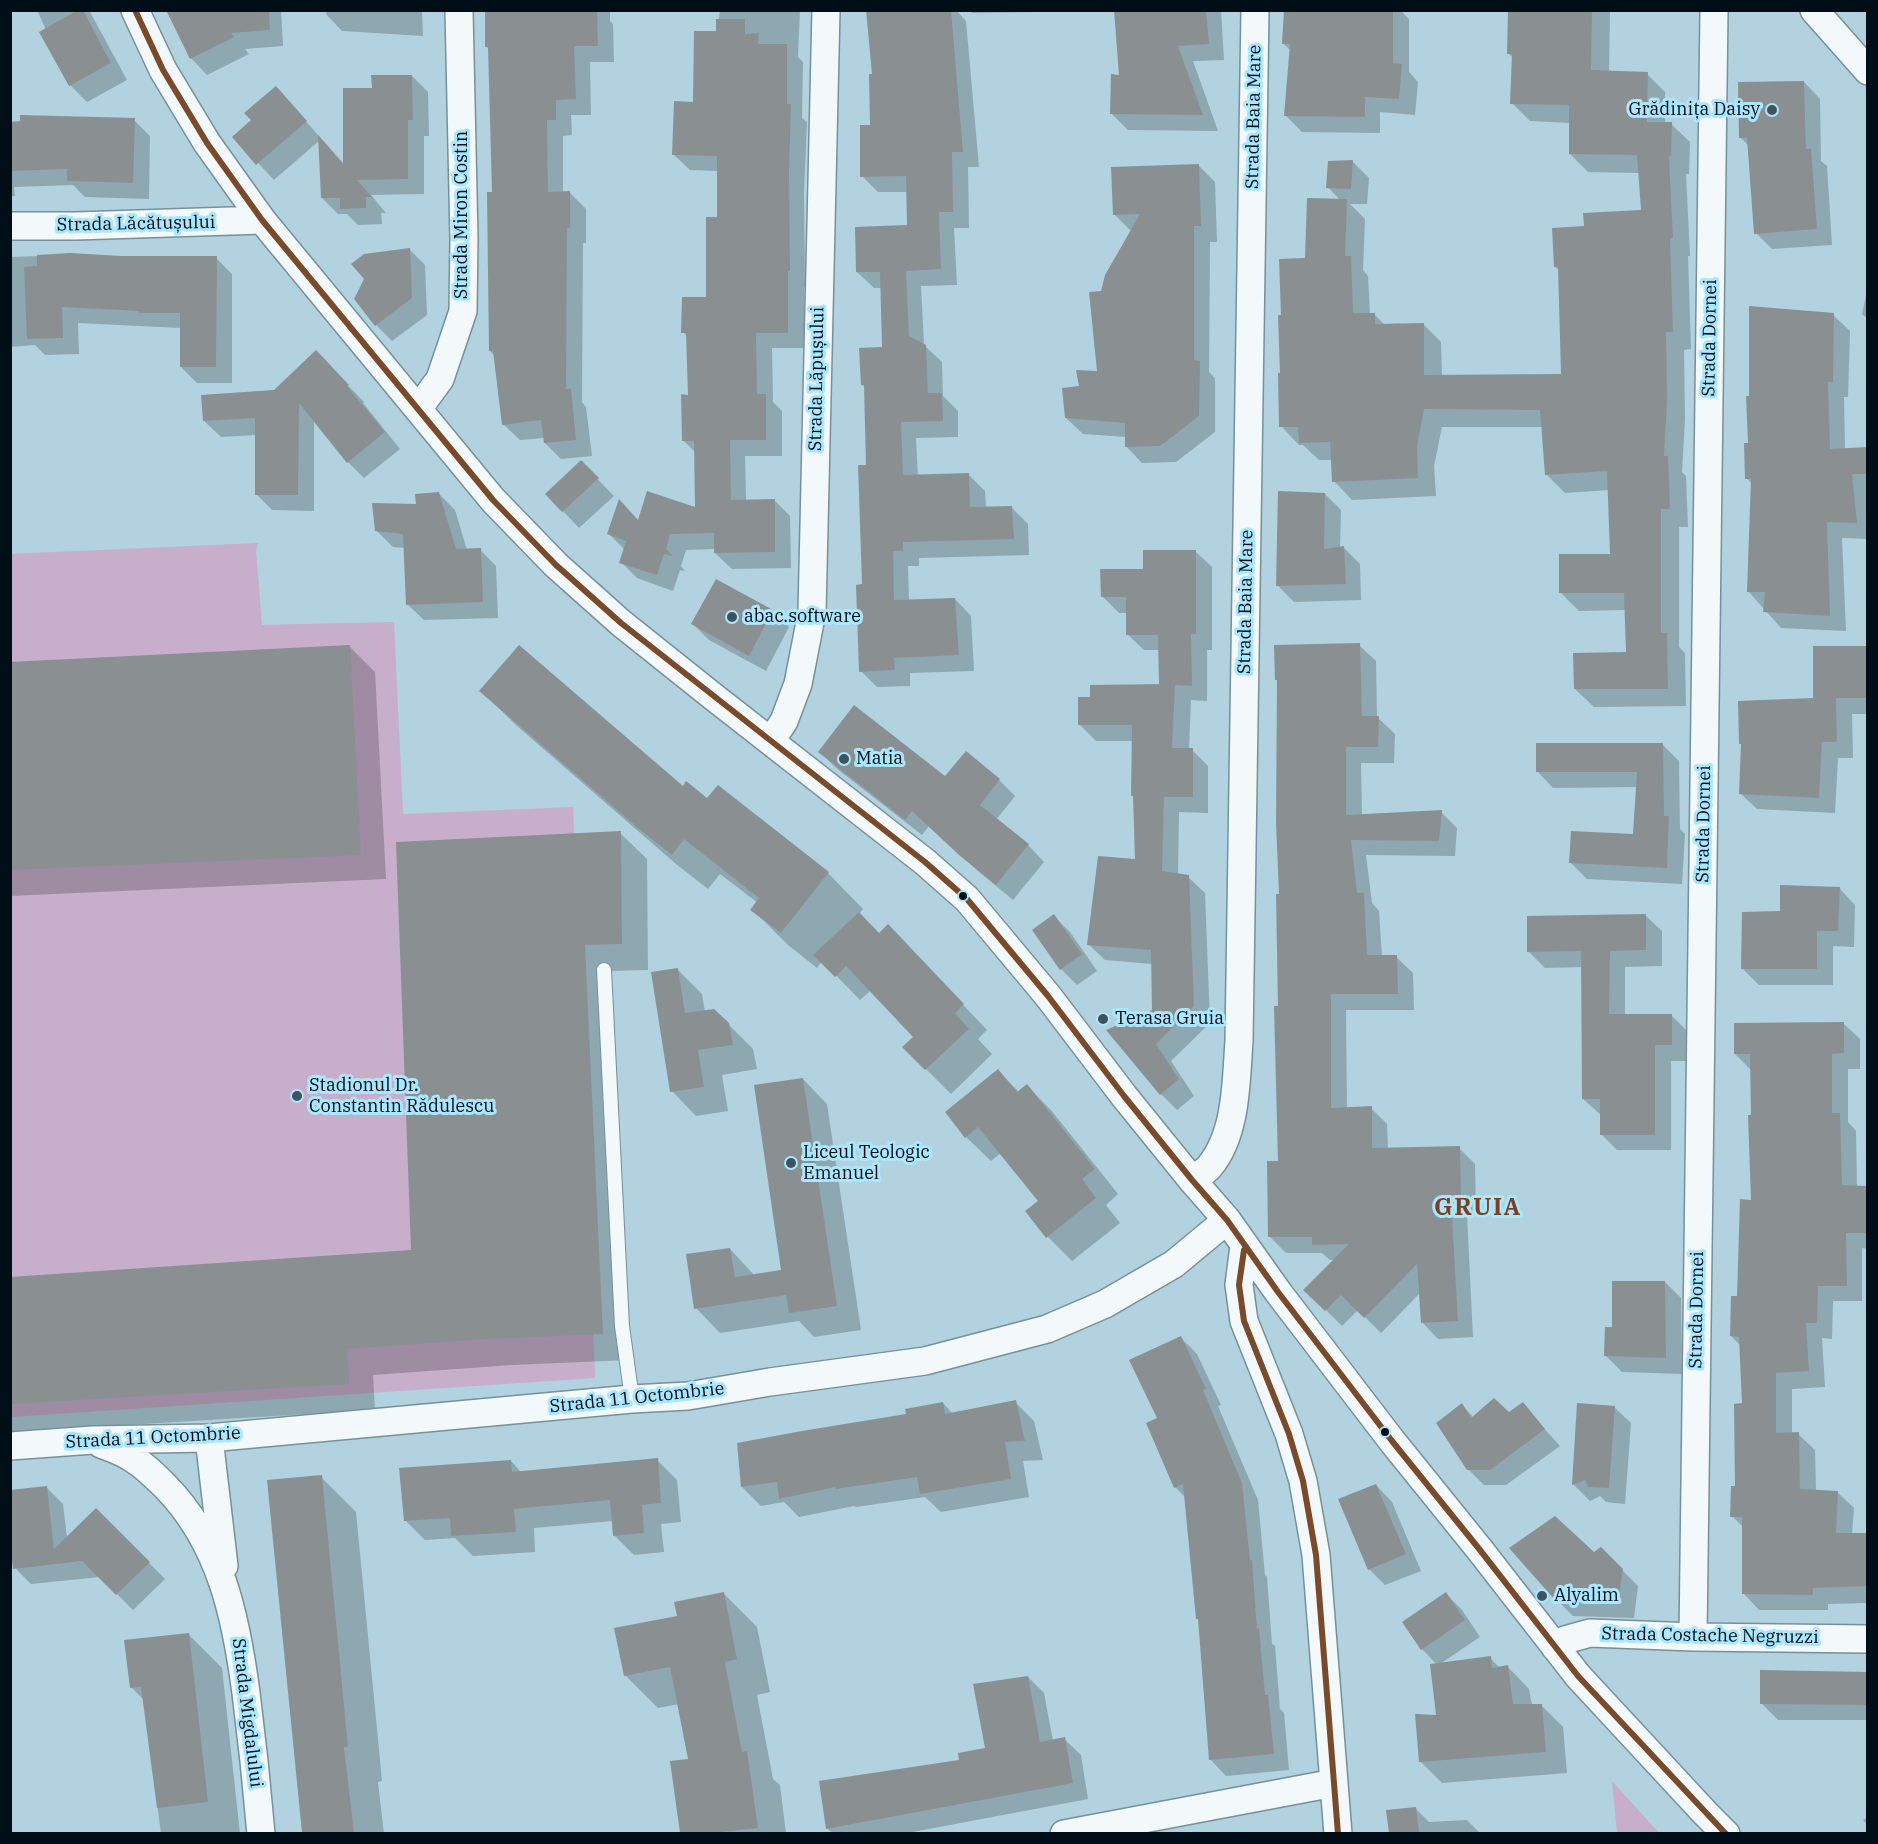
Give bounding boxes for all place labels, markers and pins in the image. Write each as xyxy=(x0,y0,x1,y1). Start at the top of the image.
place label: Grădinița Daisy xyxy=(1629,99,1760,121)
marker: Grădinița Daisy xyxy=(1765,103,1779,117)
place label: abac.software xyxy=(744,606,861,628)
marker: abac.software xyxy=(725,610,739,624)
place label: Matia xyxy=(856,748,903,770)
marker: Matia xyxy=(837,752,851,766)
unlabelled marker xyxy=(957,890,969,902)
place label: Terasa Gruia xyxy=(1115,1008,1224,1030)
marker: Terasa Gruia xyxy=(1096,1012,1110,1026)
place label: Stadionul Dr. Constantin Rădulescu xyxy=(309,1075,494,1118)
marker: Stadionul Dr. Constantin Rădulescu xyxy=(290,1089,304,1103)
place label: Liceul Teologic Emanuel xyxy=(803,1142,930,1184)
marker: Liceul Teologic Emanuel xyxy=(784,1156,798,1170)
unlabelled marker xyxy=(1379,1426,1391,1438)
place label: Alyalim xyxy=(1554,1585,1619,1607)
marker: Alyalim xyxy=(1535,1589,1549,1603)

